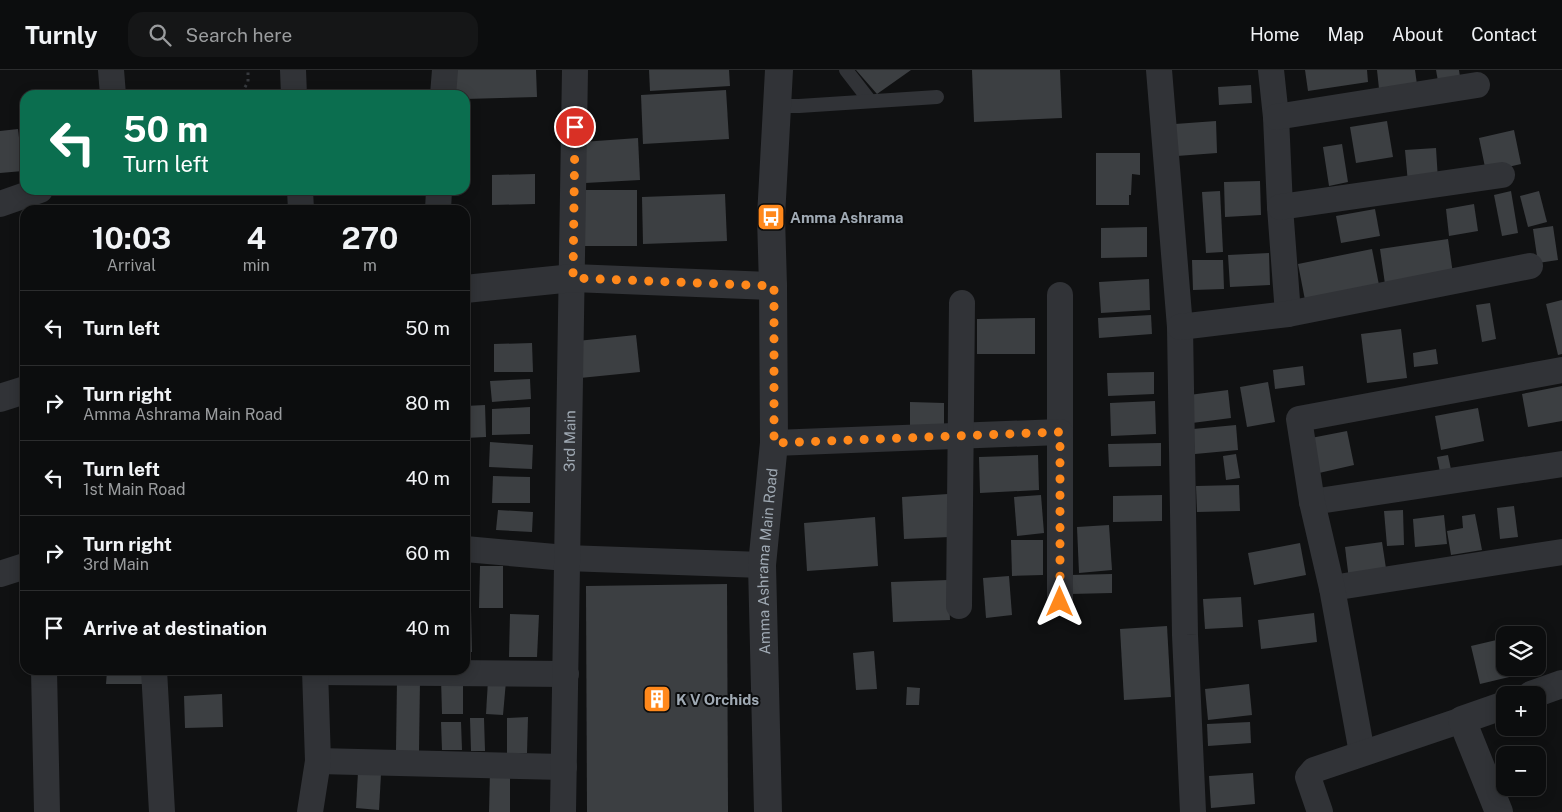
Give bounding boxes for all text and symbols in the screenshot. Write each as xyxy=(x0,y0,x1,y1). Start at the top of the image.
search box xyxy=(128,12,478,57)
text: Turnly xyxy=(25,21,98,49)
icon: search xyxy=(146,21,174,49)
text: Search here xyxy=(186,24,292,46)
text: Home xyxy=(1250,24,1300,45)
text: Map xyxy=(1328,24,1364,45)
text: About xyxy=(1392,24,1443,45)
text: Contact xyxy=(1471,24,1537,45)
pin xyxy=(554,106,596,148)
text: 50 m xyxy=(123,109,208,150)
icon: left xyxy=(40,110,105,175)
icon: arrive xyxy=(561,113,589,141)
text: Turn left xyxy=(123,151,209,177)
bus stop icon: Amma Ashrama xyxy=(756,202,786,232)
place label: Amma Ashrama xyxy=(790,209,903,226)
text: 10:03 xyxy=(92,220,171,256)
text: 4 xyxy=(246,220,266,256)
text: 270 xyxy=(341,220,398,256)
text: Arrival xyxy=(107,256,156,275)
text: min xyxy=(243,256,270,275)
text: m xyxy=(363,256,377,275)
icon: left xyxy=(40,314,68,342)
text: Turn left xyxy=(83,317,160,339)
text: 50 m xyxy=(405,317,450,339)
text: Turn right xyxy=(83,383,172,405)
icon: right xyxy=(40,389,68,417)
text: 80 m xyxy=(405,392,450,414)
text: Amma Ashrama Main Road xyxy=(83,405,283,424)
street label: 3rd Main xyxy=(560,410,578,472)
text: Turn left xyxy=(83,458,160,480)
icon: left xyxy=(40,464,68,492)
text: 40 m xyxy=(405,467,450,489)
street label: Amma Ashrama Main Road xyxy=(753,467,780,655)
text: 1st Main Road xyxy=(83,480,186,499)
text: Turn right xyxy=(83,533,172,555)
icon: right xyxy=(40,539,68,567)
text: 60 m xyxy=(406,542,450,564)
text: 3rd Main xyxy=(83,555,149,574)
position arrow xyxy=(1033,575,1085,627)
icon: arrive xyxy=(40,614,68,642)
text: Arrive at destination xyxy=(83,617,267,639)
text: 40 m xyxy=(405,617,450,639)
map controls xyxy=(1496,626,1546,796)
button: layers xyxy=(1496,626,1546,676)
building icon: K V Orchids xyxy=(642,684,672,714)
button: + xyxy=(1496,686,1546,736)
place label: K V Orchids xyxy=(676,691,759,708)
button: − xyxy=(1496,746,1546,796)

